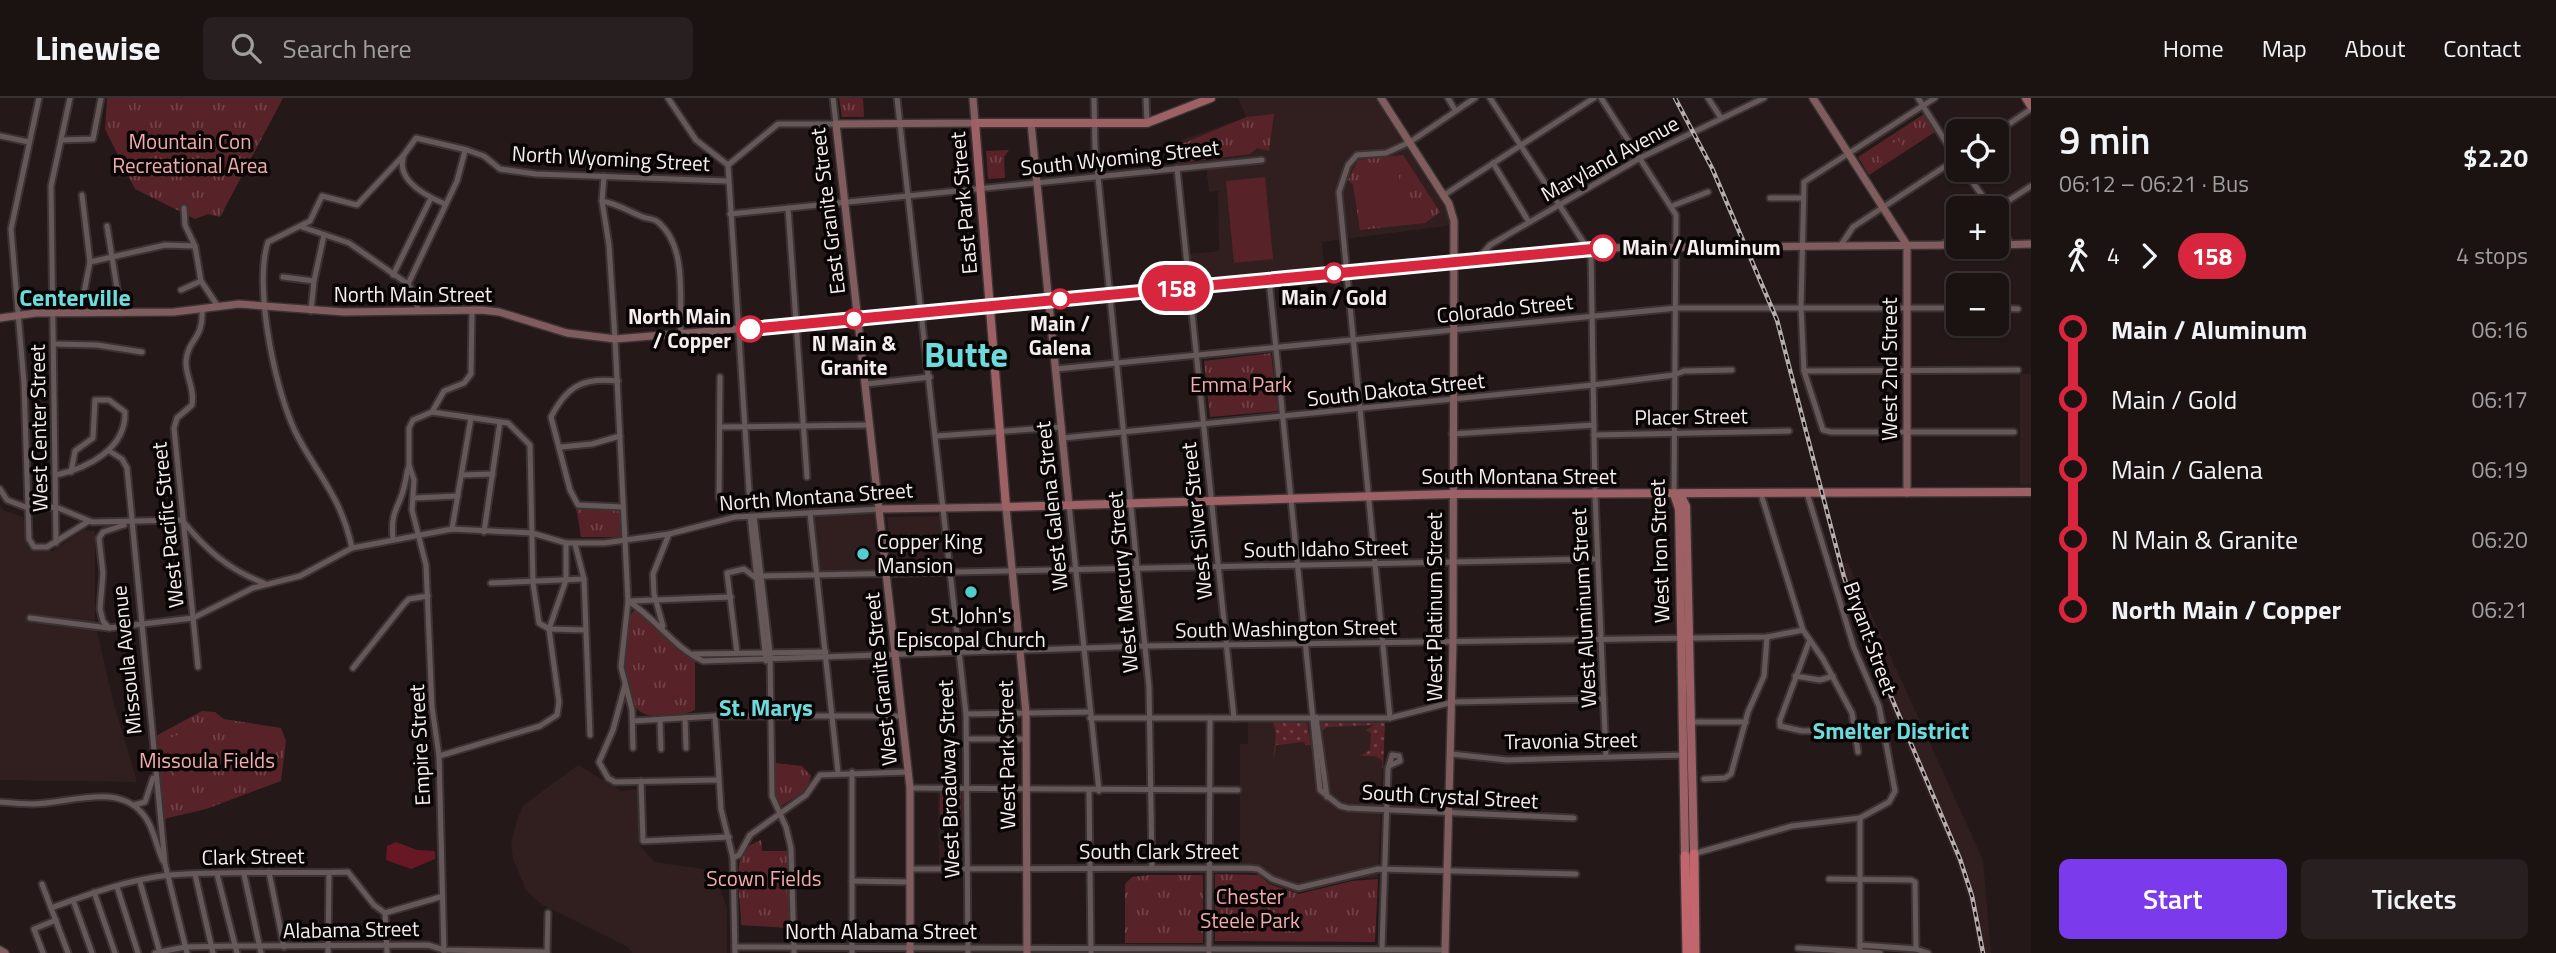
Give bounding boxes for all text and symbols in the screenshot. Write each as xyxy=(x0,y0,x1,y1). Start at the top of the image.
search box xyxy=(203,17,693,80)
text: Linewise xyxy=(35,23,161,73)
icon: search xyxy=(227,29,265,67)
text: Search here xyxy=(283,29,412,68)
text: Home xyxy=(2163,30,2224,66)
text: Map xyxy=(2262,30,2307,66)
text: About xyxy=(2345,30,2405,66)
text: Contact xyxy=(2443,30,2521,66)
street label: Maryland Avenue xyxy=(1535,107,1684,209)
text: 9 min xyxy=(2059,111,2150,169)
map controls xyxy=(1946,119,2009,336)
button: locate xyxy=(1946,119,2009,182)
park label: Mountain Con Recreational Area xyxy=(112,125,268,181)
street label: East Granite Street xyxy=(801,126,853,296)
street label: East Park Street xyxy=(941,130,985,276)
street label: South Wyoming Street xyxy=(1019,131,1221,183)
street label: North Wyoming Street xyxy=(511,137,712,179)
text: $2.20 xyxy=(2463,138,2528,177)
text: 06:12 – 06:21 · Bus xyxy=(2059,166,2249,201)
button: + xyxy=(1946,196,2009,259)
place label: Main / Aluminum xyxy=(1622,231,1781,263)
marker: Main / Aluminum xyxy=(1590,235,1616,261)
icon: walk xyxy=(2059,237,2097,275)
icon: forward xyxy=(2130,237,2168,275)
text: 4 xyxy=(2107,238,2120,273)
text: 158 xyxy=(2192,238,2232,274)
text: 4 stops xyxy=(2456,238,2528,273)
marker: Main / Gold xyxy=(1324,263,1344,283)
line badge: 158 xyxy=(1136,265,1216,311)
text: 158 xyxy=(1156,270,1196,306)
button: − xyxy=(1946,273,2009,336)
street label: North Main Street xyxy=(334,278,493,310)
district label: Centerville xyxy=(19,279,131,315)
place label: Main / Gold xyxy=(1281,281,1387,313)
street label: Colorado Street xyxy=(1435,285,1575,331)
marker: Main / Galena xyxy=(1050,289,1070,309)
street label: West 2nd Street xyxy=(1873,297,1905,441)
place label: North Main / Copper xyxy=(628,300,731,356)
place label: Main / Galena xyxy=(1029,307,1091,363)
marker: N Main & Granite xyxy=(844,309,864,329)
text: Main / Aluminum xyxy=(2111,310,2307,349)
text: 06:16 xyxy=(2471,312,2528,347)
marker: North Main / Copper xyxy=(737,316,763,342)
place label: N Main & Granite xyxy=(812,327,896,383)
district label: Butte xyxy=(924,327,1008,381)
street label: West Center Street xyxy=(21,343,55,512)
street label: South Dakota Street xyxy=(1306,364,1487,414)
park label: Emma Park xyxy=(1190,368,1292,400)
text: Main / Gold xyxy=(2111,380,2237,419)
text: 06:17 xyxy=(2471,382,2528,417)
street label: Placer Street xyxy=(1634,399,1749,433)
street label: West Galena Street xyxy=(1026,419,1076,592)
street label: West Pacific Street xyxy=(142,440,192,610)
street label: West Silver Street xyxy=(1172,440,1220,601)
text: Main / Galena xyxy=(2111,450,2263,489)
text: 06:19 xyxy=(2471,452,2528,487)
street label: South Montana Street xyxy=(1421,460,1617,492)
street label: North Montana Street xyxy=(718,473,914,519)
street label: West Iron Street xyxy=(1640,478,1678,624)
street label: West Mercury Street xyxy=(1098,489,1146,674)
street label: West Aluminum Street xyxy=(1562,507,1604,709)
street label: West Platinum Street xyxy=(1418,512,1450,702)
text: N Main & Granite xyxy=(2111,520,2298,559)
text: 06:20 xyxy=(2471,522,2528,557)
place label: Copper King Mansion xyxy=(877,525,983,581)
street label: South Idaho Street xyxy=(1243,531,1409,565)
marker: Copper King Mansion xyxy=(855,546,871,562)
street label: Bryant Street xyxy=(1836,577,1906,699)
street label: Missoula Avenue xyxy=(102,584,150,736)
marker: St. John's Episcopal Church xyxy=(963,584,979,600)
street label: West Granite Street xyxy=(855,590,905,767)
text: North Main / Copper xyxy=(2111,590,2341,629)
text: 06:21 xyxy=(2471,592,2528,627)
place label: St. John's Episcopal Church xyxy=(896,599,1046,655)
street label: South Washington Street xyxy=(1175,610,1398,646)
street label: West Broadway Street xyxy=(929,679,967,879)
street label: West Park Street xyxy=(989,679,1023,830)
street label: Empire Street xyxy=(400,683,438,806)
district label: St. Marys xyxy=(719,690,813,725)
district label: Smelter District xyxy=(1813,713,1969,748)
street label: Travonia Street xyxy=(1504,723,1638,757)
park label: Missoula Fields xyxy=(139,744,275,776)
street label: South Crystal Street xyxy=(1361,775,1540,817)
street label: South Clark Street xyxy=(1079,835,1240,867)
street label: Clark Street xyxy=(201,839,305,873)
button: Start xyxy=(2059,859,2287,939)
button: Tickets xyxy=(2301,859,2528,939)
park label: Scown Fields xyxy=(706,862,822,894)
park label: Chester Steele Park xyxy=(1200,880,1300,936)
street label: Alabama Street xyxy=(283,912,420,946)
street label: North Alabama Street xyxy=(785,915,978,947)

